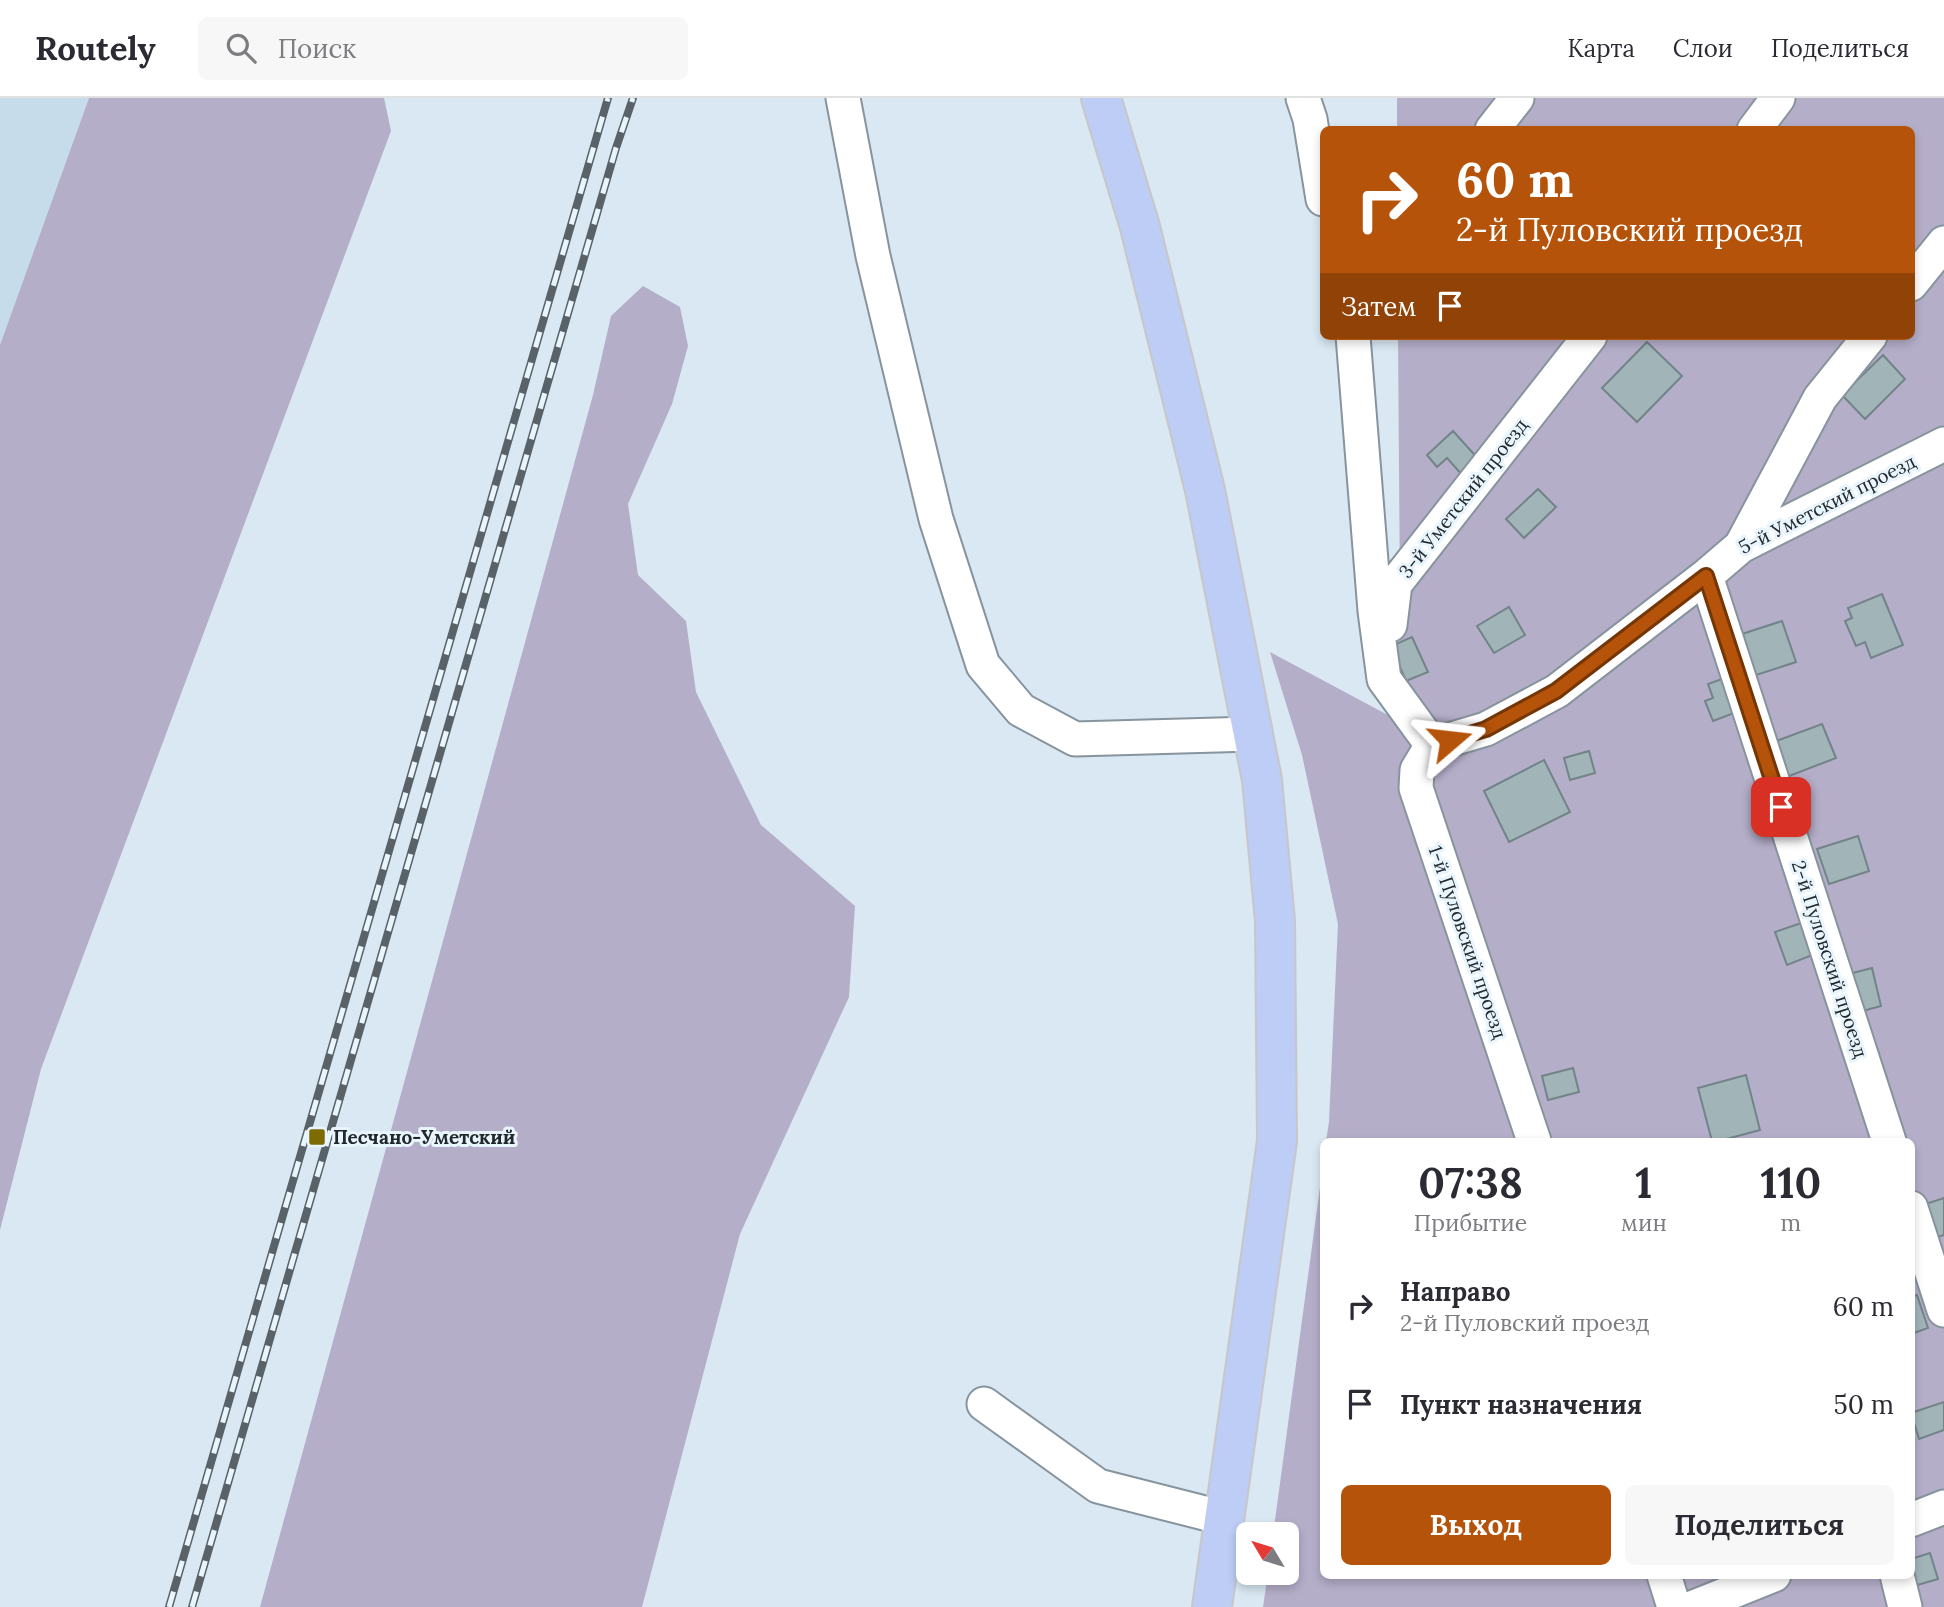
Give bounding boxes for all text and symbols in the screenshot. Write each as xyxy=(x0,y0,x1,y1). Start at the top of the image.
search box xyxy=(198,17,688,80)
text: Routely xyxy=(35,27,156,69)
icon: search xyxy=(222,29,260,67)
text: Поиск xyxy=(278,32,356,65)
text: Карта xyxy=(1567,33,1635,64)
text: Слои xyxy=(1673,33,1733,64)
text: Поделиться xyxy=(1771,33,1909,64)
text: 60 m xyxy=(1456,148,1573,210)
icon: right xyxy=(1341,154,1432,245)
text: 2-й Пуловский проезд xyxy=(1456,209,1803,250)
icon: arrive xyxy=(1431,287,1469,325)
text: Затем xyxy=(1341,290,1417,323)
street label: 3-й Уметский проезд xyxy=(1393,414,1533,582)
street label: 5-й Уметский проезд xyxy=(1734,449,1920,559)
position arrow xyxy=(1413,703,1487,777)
pin xyxy=(1751,777,1811,837)
icon: arrive xyxy=(1762,788,1800,826)
street label: 1-й Пуловский проезд xyxy=(1424,842,1512,1042)
street label: 2-й Пуловский проезд xyxy=(1787,857,1873,1061)
place label: Песчано-Уметский xyxy=(333,1125,515,1149)
marker: Песчано-Уметский xyxy=(307,1127,327,1147)
text: 07:38 xyxy=(1418,1156,1523,1210)
text: 1 xyxy=(1635,1156,1652,1210)
text: 110 xyxy=(1760,1156,1821,1210)
text: Прибытие xyxy=(1414,1208,1527,1237)
text: мин xyxy=(1621,1208,1667,1237)
text: m xyxy=(1781,1208,1801,1237)
text: Направо xyxy=(1400,1275,1511,1308)
icon: right xyxy=(1341,1287,1379,1325)
text: 60 m xyxy=(1833,1290,1894,1323)
text: 2-й Пуловский проезд xyxy=(1400,1308,1649,1337)
icon: arrive xyxy=(1341,1385,1379,1423)
text: Пункт назначения xyxy=(1400,1388,1642,1421)
text: 50 m xyxy=(1834,1388,1894,1421)
button: Выход xyxy=(1341,1485,1611,1565)
button: Поделиться xyxy=(1625,1485,1894,1565)
north arrow xyxy=(1236,1522,1298,1586)
map controls xyxy=(1236,1522,1299,1585)

